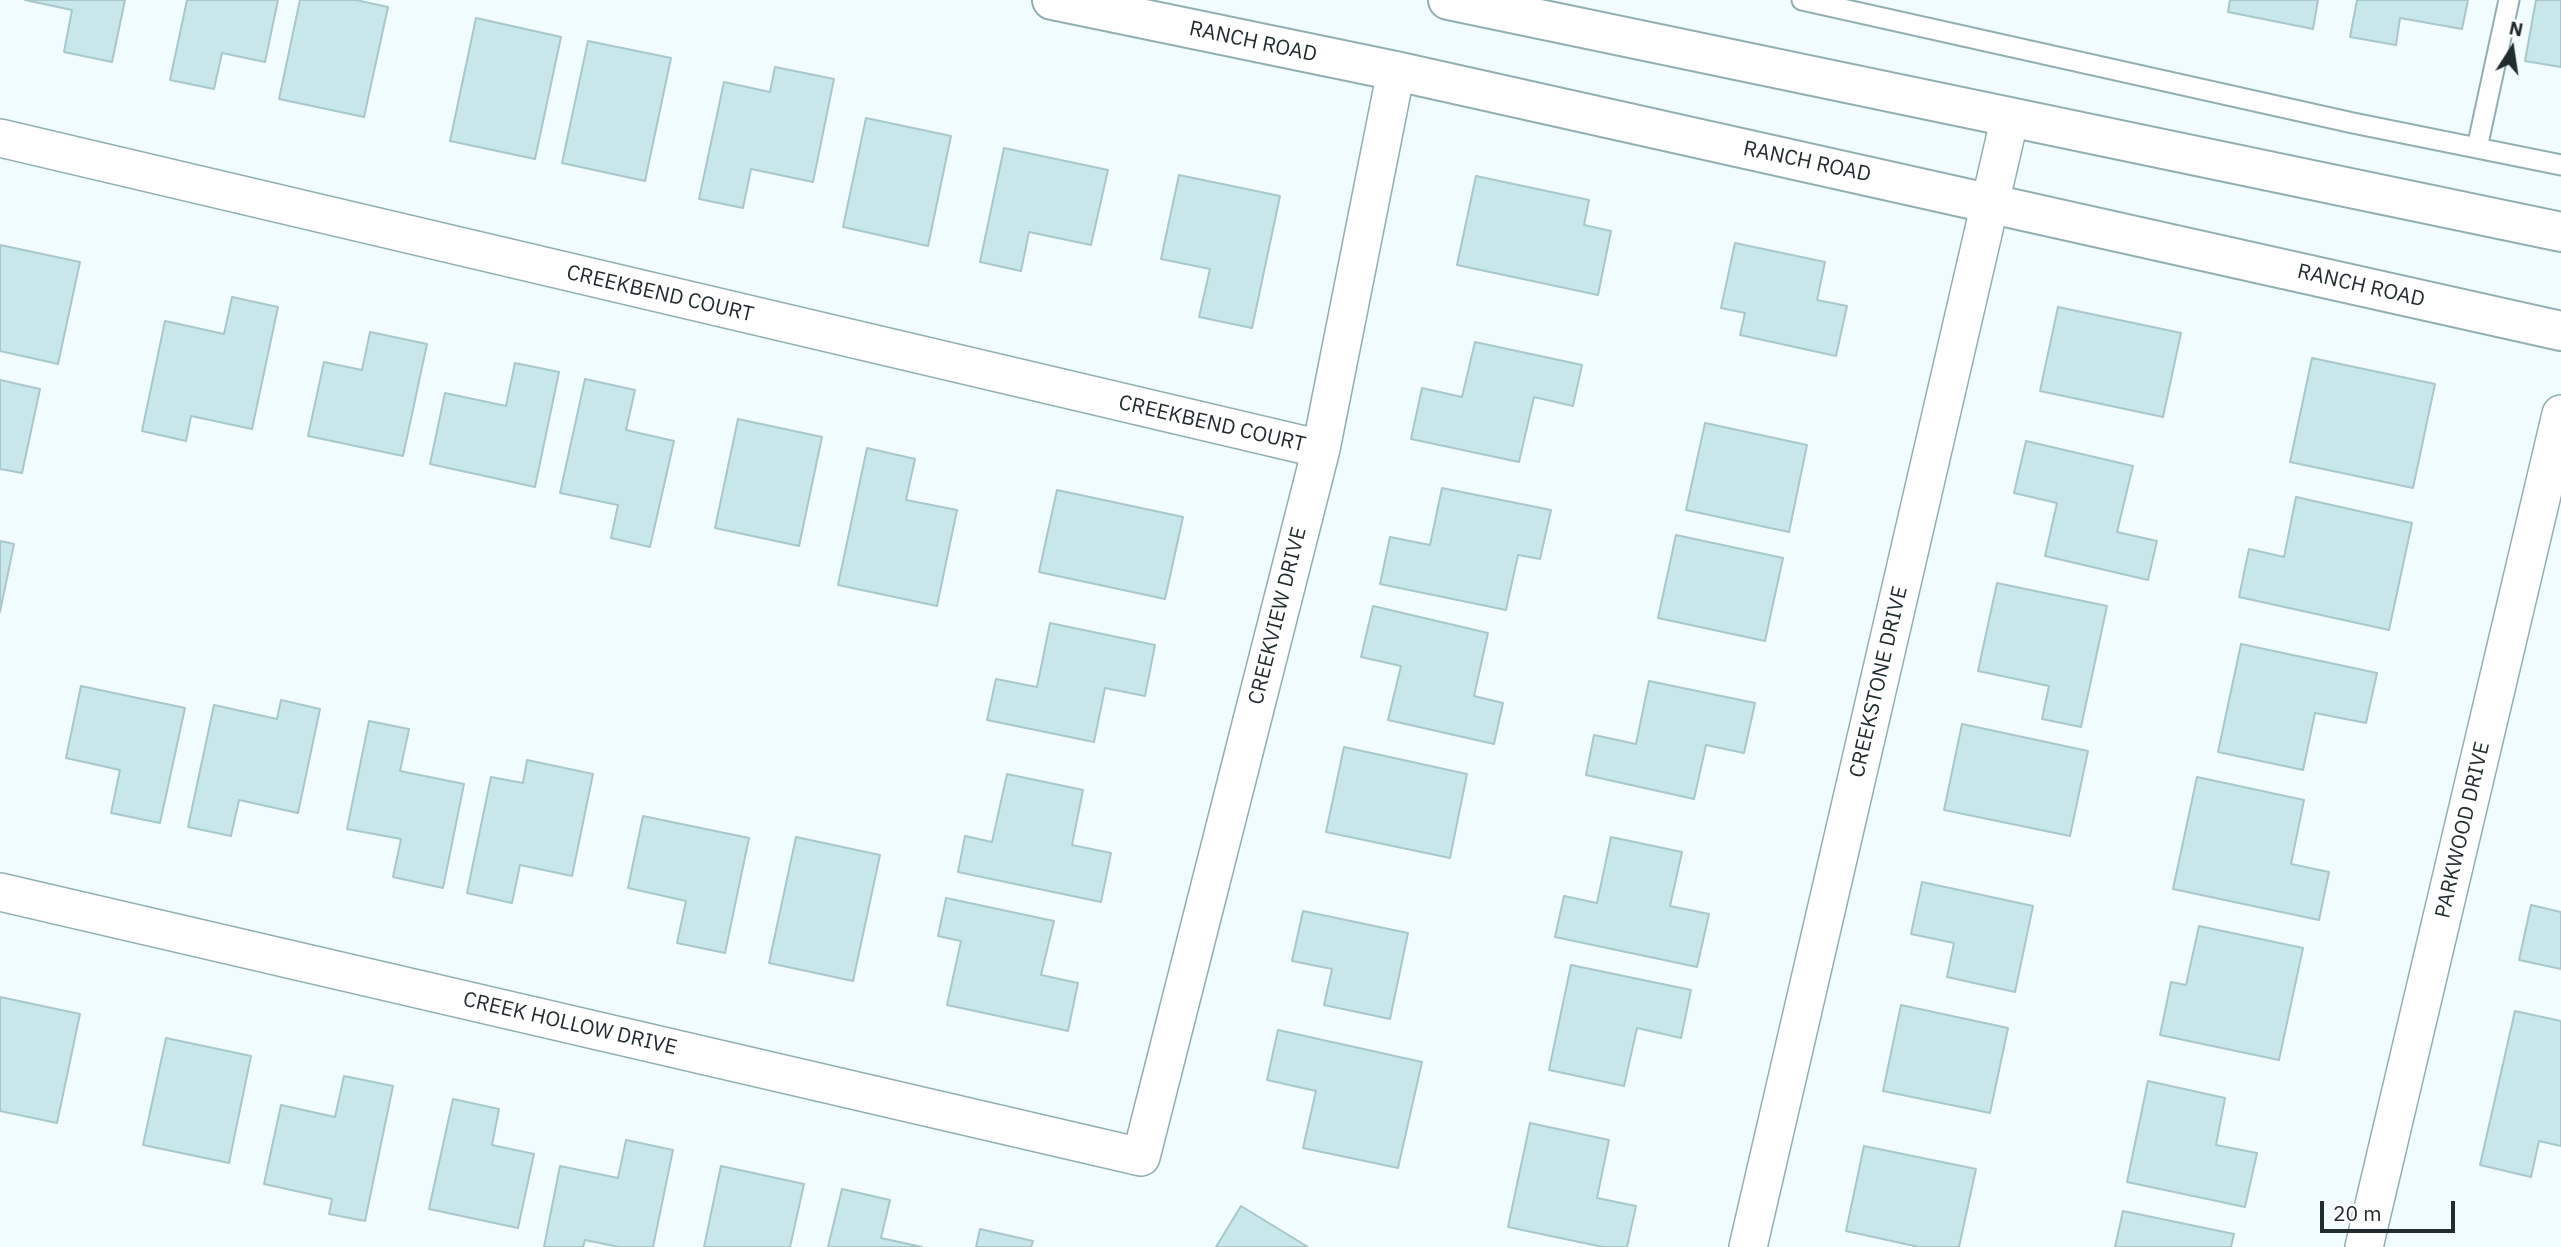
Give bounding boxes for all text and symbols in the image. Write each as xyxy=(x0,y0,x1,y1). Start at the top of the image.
north arrow xyxy=(2477,14,2547,84)
text: N xyxy=(2507,15,2526,42)
street label: RANCH ROAD xyxy=(1187,16,1319,68)
street label: RANCH ROAD xyxy=(1741,136,1873,188)
street label: RANCH ROAD xyxy=(2295,259,2427,313)
street label: CREEKBEND COURT xyxy=(564,260,756,328)
street label: CREEKBEND COURT xyxy=(1116,390,1308,458)
street label: CREEKVIEW DRIVE xyxy=(1244,525,1312,707)
street label: CREEKSTONE DRIVE xyxy=(1845,584,1913,780)
street label: PARKWOOD DRIVE xyxy=(2430,739,2496,921)
street label: CREEK HOLLOW DRIVE xyxy=(461,987,679,1061)
scale bar xyxy=(2323,1188,2458,1232)
text: 20 m xyxy=(2333,1199,2382,1227)

